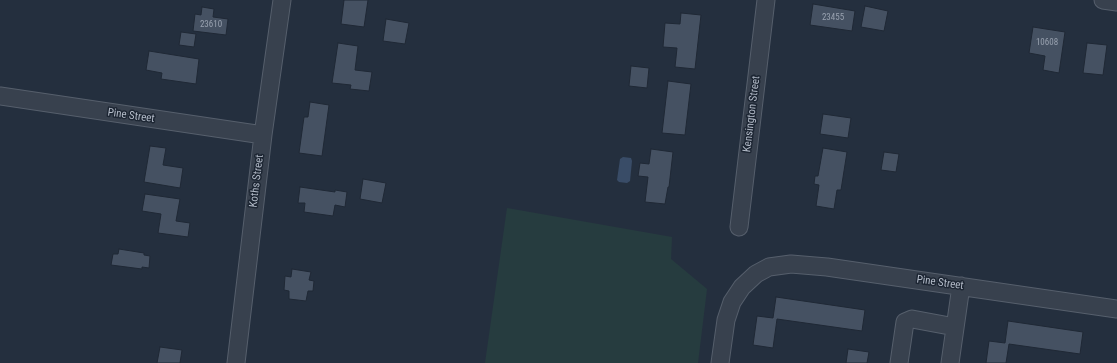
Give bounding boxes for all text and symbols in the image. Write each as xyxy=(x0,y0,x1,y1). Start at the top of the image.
house number: 23455 xyxy=(822,13,844,23)
house number: 23610 xyxy=(200,20,222,30)
house number: 10608 xyxy=(1036,38,1058,48)
street label: Kensington Street xyxy=(741,75,763,153)
street label: Pine Street xyxy=(107,106,155,126)
street label: Koths Street xyxy=(247,154,267,208)
street label: Pine Street xyxy=(916,273,964,293)

